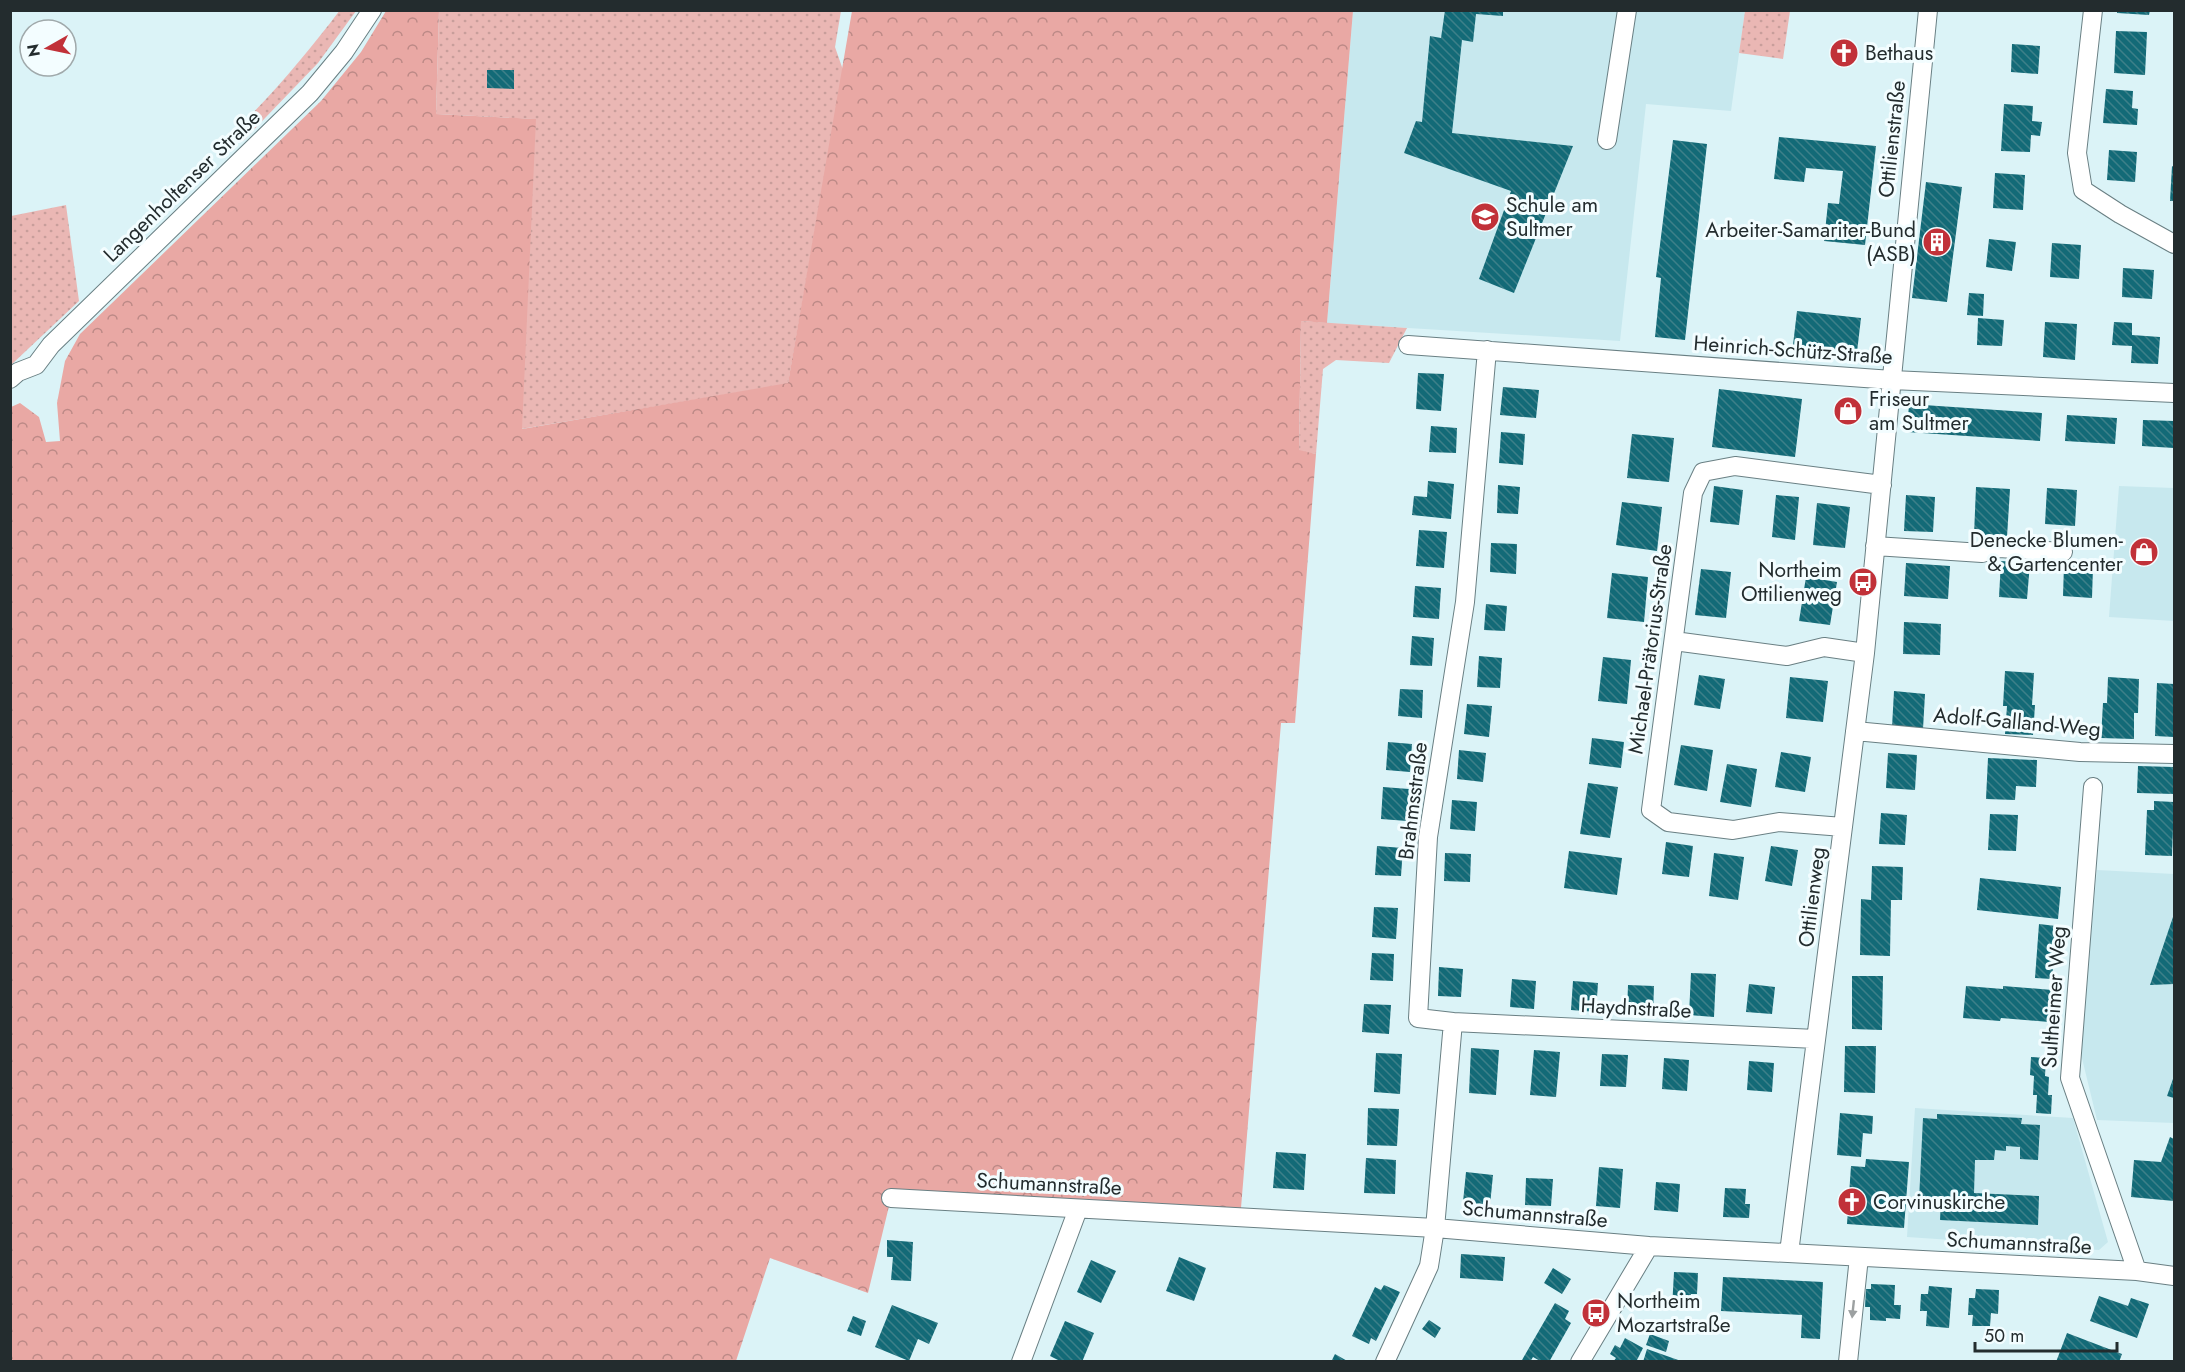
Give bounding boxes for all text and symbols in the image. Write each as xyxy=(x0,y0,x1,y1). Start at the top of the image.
north arrow xyxy=(18,18,78,78)
church icon: Bethaus xyxy=(1828,37,1860,69)
place label: Bethaus xyxy=(1865,38,1933,68)
text: N xyxy=(21,42,46,58)
street label: Ottilienstraße xyxy=(1871,79,1913,199)
street label: Langenholtenser Straße xyxy=(97,103,267,269)
place label: Schule am Sultmer xyxy=(1506,190,1598,244)
school or university icon: Schule am Sultmer xyxy=(1469,201,1501,233)
place label: Arbeiter-Samariter-Bund (ASB) xyxy=(1705,215,1916,269)
building icon: Arbeiter-Samariter-Bund (ASB) xyxy=(1921,226,1953,258)
street label: Heinrich-Schütz-Straße xyxy=(1692,328,1894,372)
place label: Friseur am Sultmer xyxy=(1869,384,1969,438)
shop icon: Friseur am Sultmer xyxy=(1832,395,1864,427)
place label: Denecke Blumen- & Gartencenter xyxy=(1970,525,2124,579)
shop icon: Denecke Blumen- & Gartencenter xyxy=(2128,536,2160,568)
street label: Michael-Prätorius-Straße xyxy=(1620,542,1680,756)
place label: Northeim Ottilienweg xyxy=(1741,555,1842,609)
bus stop icon: Northeim Ottilienweg xyxy=(1847,566,1879,598)
street label: Adolf-Galland-Weg xyxy=(1932,700,2102,744)
street label: Brahmsstraße xyxy=(1391,740,1435,862)
street label: Ottilienweg xyxy=(1791,845,1833,949)
street label: Sultheimer Weg xyxy=(2034,925,2074,1069)
street label: Haydnstraße xyxy=(1580,990,1692,1026)
street label: Schumannstraße xyxy=(976,1165,1123,1203)
church icon: Corvinuskirche xyxy=(1836,1186,1868,1218)
place label: Corvinuskirche xyxy=(1873,1187,2006,1217)
street label: Schumannstraße xyxy=(1461,1193,1609,1235)
street label: Schumannstraße xyxy=(1946,1224,2093,1262)
place label: Northeim Mozartstraße xyxy=(1617,1286,1731,1340)
bus stop icon: Northeim Mozartstraße xyxy=(1580,1297,1612,1329)
one-way arrow xyxy=(1848,1300,1858,1319)
scale bar xyxy=(1975,1315,2118,1353)
text: 50 m xyxy=(1984,1323,2024,1349)

